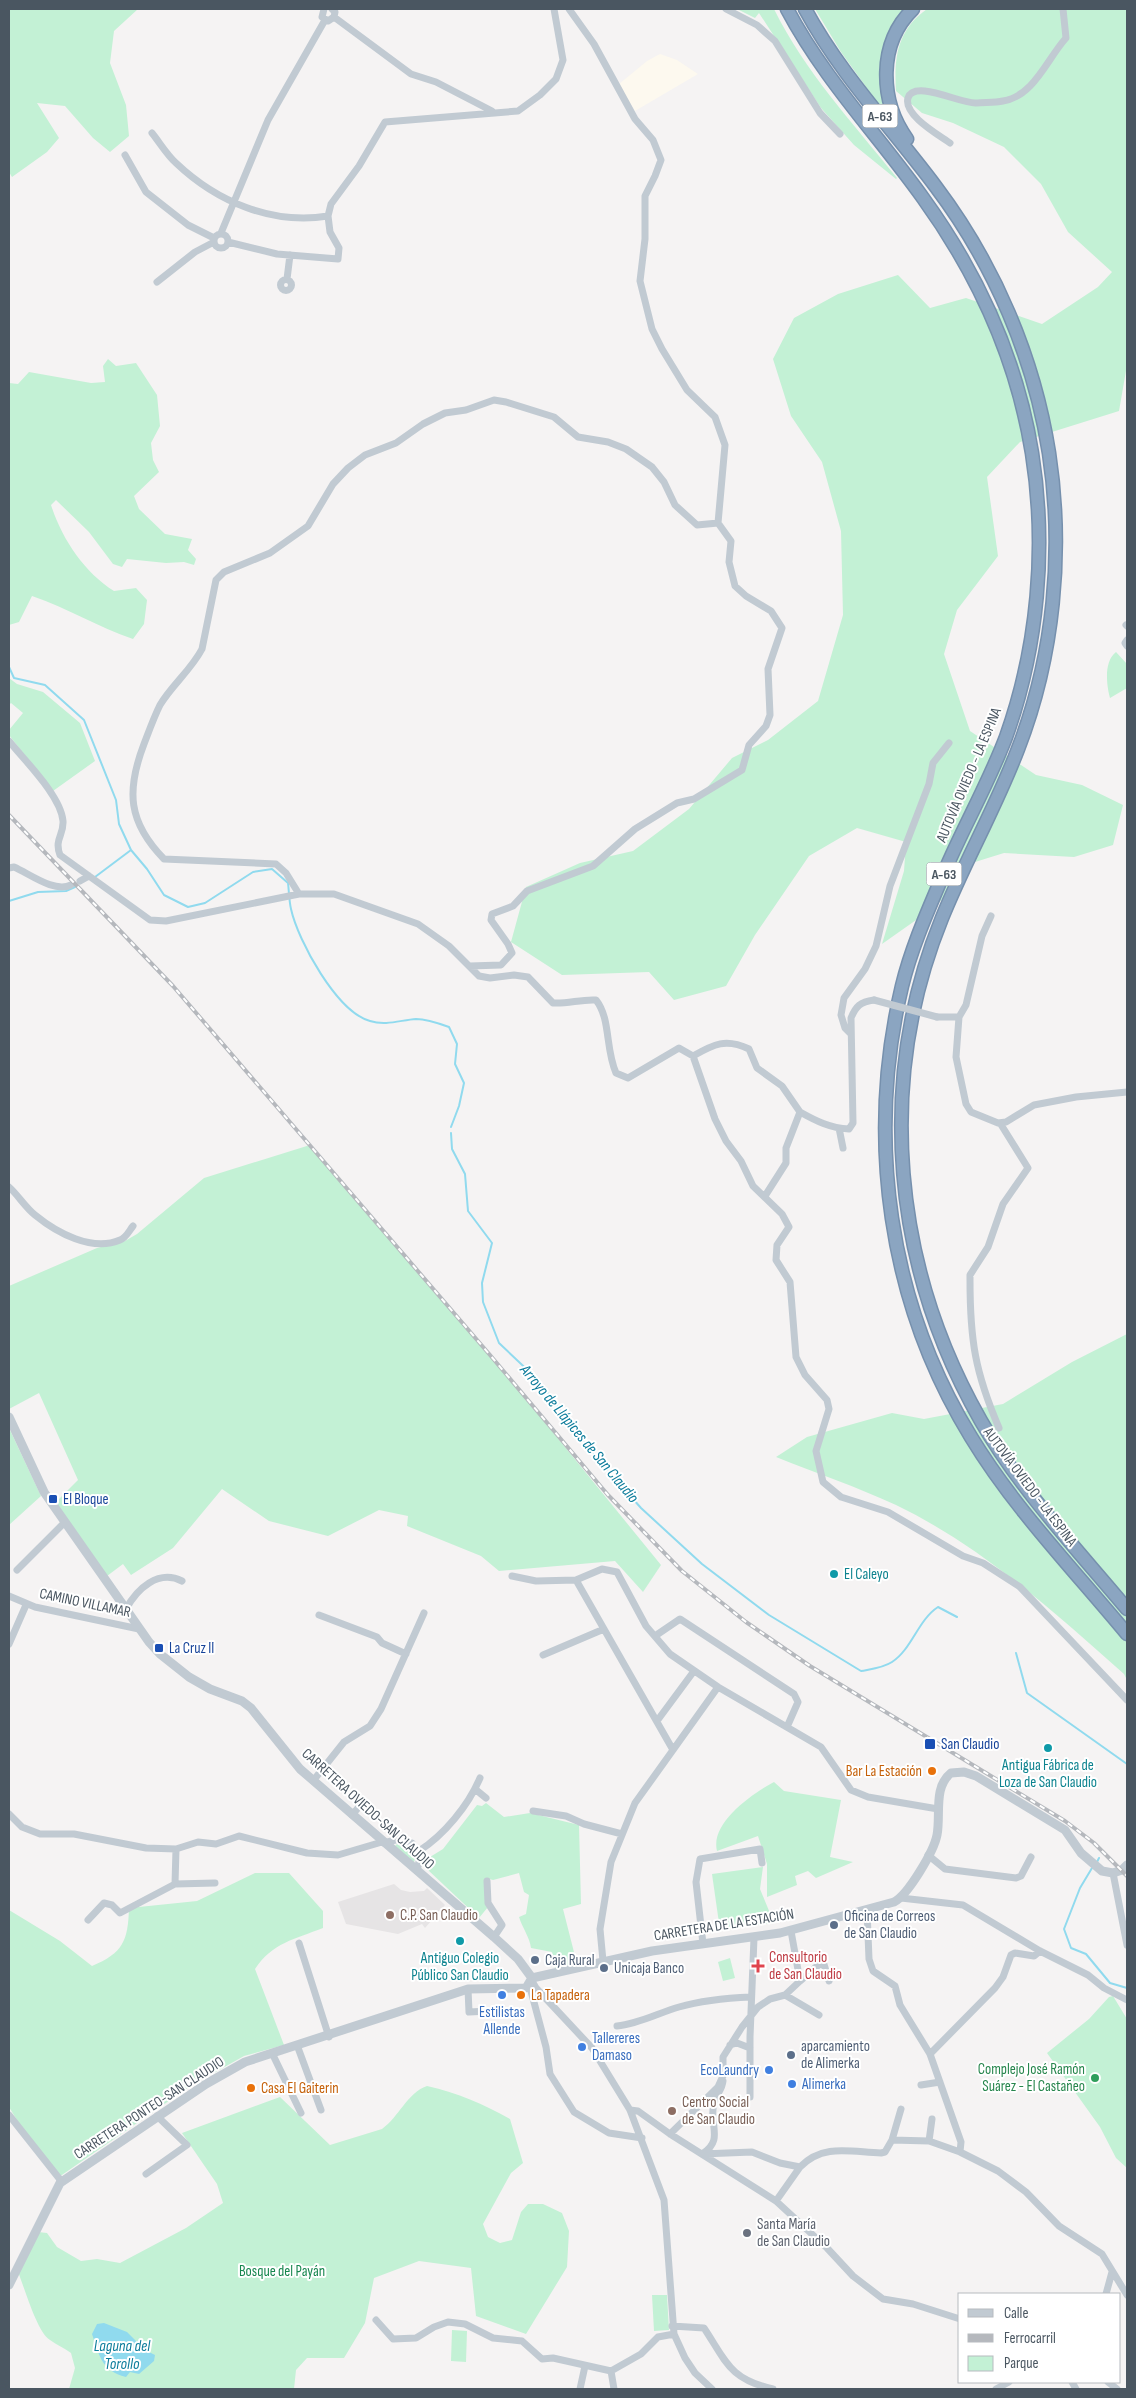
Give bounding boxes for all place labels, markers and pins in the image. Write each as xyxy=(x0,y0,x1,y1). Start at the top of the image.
place label: El Bloque xyxy=(63,1490,109,1509)
marker: El Bloque xyxy=(47,1493,59,1505)
place label: El Caleyo xyxy=(844,1565,889,1584)
marker: El Caleyo xyxy=(828,1568,840,1580)
place label: La Cruz II xyxy=(169,1639,214,1658)
marker: La Cruz II xyxy=(153,1642,165,1654)
place label: San Claudio xyxy=(941,1735,999,1754)
marker: San Claudio xyxy=(923,1737,937,1751)
marker: Antigua Fábrica de Loza de San Claudio xyxy=(1042,1742,1054,1754)
place label: Antigua Fábrica de Loza de San Claudio xyxy=(999,1756,1097,1792)
place label: Bar La Estación xyxy=(846,1762,922,1781)
marker: Bar La Estación xyxy=(926,1765,938,1777)
place label: C.P. San Claudio xyxy=(400,1906,478,1925)
place label: Oficina de Correos de San Claudio xyxy=(844,1907,935,1943)
marker: C.P. San Claudio xyxy=(384,1909,396,1921)
marker: Oficina de Correos de San Claudio xyxy=(828,1919,840,1931)
marker: Antiguo Colegio Público San Claudio xyxy=(454,1935,466,1947)
place label: Consultorio de San Claudio xyxy=(769,1948,842,1984)
place label: Antiguo Colegio Público San Claudio xyxy=(411,1949,509,1985)
place label: Caja Rural xyxy=(545,1951,594,1970)
marker: Caja Rural xyxy=(529,1954,541,1966)
place label: Unicaja Banco xyxy=(614,1959,684,1978)
marker: Consultorio de San Claudio xyxy=(751,1959,765,1973)
marker: Unicaja Banco xyxy=(598,1962,610,1974)
place label: La Tapadera xyxy=(531,1986,590,2005)
marker: Estilistas Allende xyxy=(496,1989,508,2001)
marker: La Tapadera xyxy=(515,1989,527,2001)
place label: Estilistas Allende xyxy=(479,2003,525,2039)
place label: Tallereres Damaso xyxy=(592,2029,640,2065)
place label: aparcamiento de Alimerka xyxy=(801,2037,870,2073)
marker: Tallereres Damaso xyxy=(576,2041,588,2053)
marker: aparcamiento de Alimerka xyxy=(785,2049,797,2061)
place label: Complejo José Ramón Suárez - El Castañeo xyxy=(978,2060,1085,2096)
place label: EcoLaundry xyxy=(700,2061,759,2080)
marker: EcoLaundry xyxy=(763,2064,775,2076)
marker: Complejo José Ramón Suárez - El Castañeo xyxy=(1089,2072,1101,2084)
place label: Alimerka xyxy=(801,2075,846,2094)
marker: Alimerka xyxy=(786,2078,798,2090)
place label: Casa El Gaiterin xyxy=(261,2079,339,2098)
marker: Casa El Gaiterin xyxy=(245,2082,257,2094)
place label: Centro Social de San Claudio xyxy=(682,2093,755,2129)
marker: Centro Social de San Claudio xyxy=(666,2105,678,2117)
place label: Santa María de San Claudio xyxy=(757,2215,830,2251)
marker: Santa María de San Claudio xyxy=(741,2227,753,2239)

